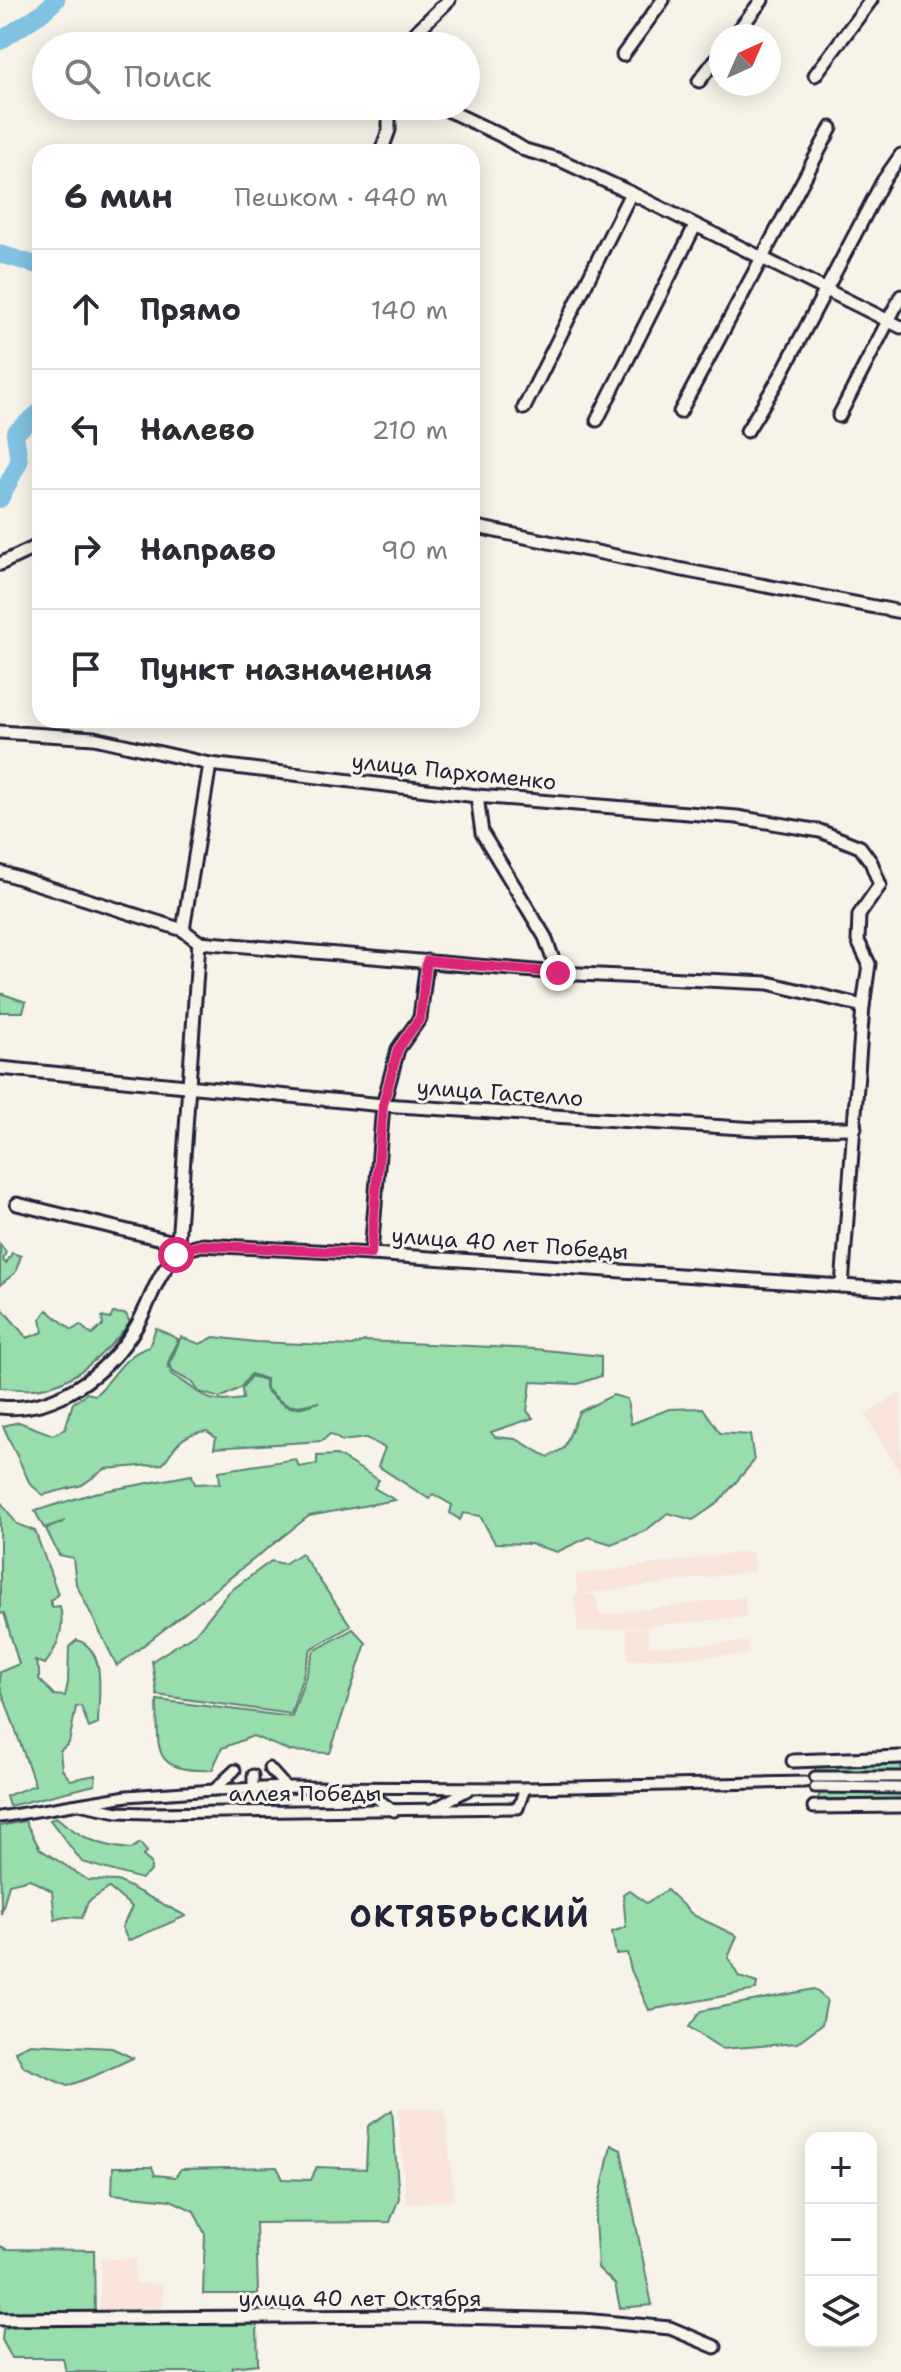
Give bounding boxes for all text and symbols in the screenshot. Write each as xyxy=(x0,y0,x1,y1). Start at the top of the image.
north arrow xyxy=(709,24,781,96)
search box xyxy=(32,32,480,120)
icon: search xyxy=(60,54,104,98)
text: Поиск xyxy=(124,56,212,97)
text: 6 мин xyxy=(64,173,173,219)
text: Пешком · 440 m xyxy=(234,179,448,214)
icon: ahead xyxy=(64,287,108,331)
text: Прямо xyxy=(140,289,241,330)
text: 140 m xyxy=(371,292,448,327)
icon: left xyxy=(64,407,108,451)
text: Налево xyxy=(140,409,255,450)
text: 210 m xyxy=(371,412,448,447)
icon: right xyxy=(64,527,108,571)
text: Направо xyxy=(140,529,276,570)
text: 90 m xyxy=(381,532,448,567)
icon: arrive xyxy=(64,647,108,691)
text: Пункт назначения xyxy=(140,649,432,690)
street label: улица Пархоменко xyxy=(350,746,558,797)
route end xyxy=(540,955,576,991)
street label: улица Гастелло xyxy=(416,1072,584,1113)
street label: улица 40 лет Победы xyxy=(391,1221,629,1266)
route start xyxy=(158,1237,194,1273)
street label: аллея Победы xyxy=(228,1779,382,1808)
district label: ОКТЯБРЬСКИЙ xyxy=(349,1896,591,1937)
map controls xyxy=(805,2132,877,2348)
button: + xyxy=(805,2132,877,2204)
button: − xyxy=(805,2204,877,2276)
button: layers xyxy=(805,2276,877,2348)
street label: улица 40 лет Октября xyxy=(238,2284,482,2313)

